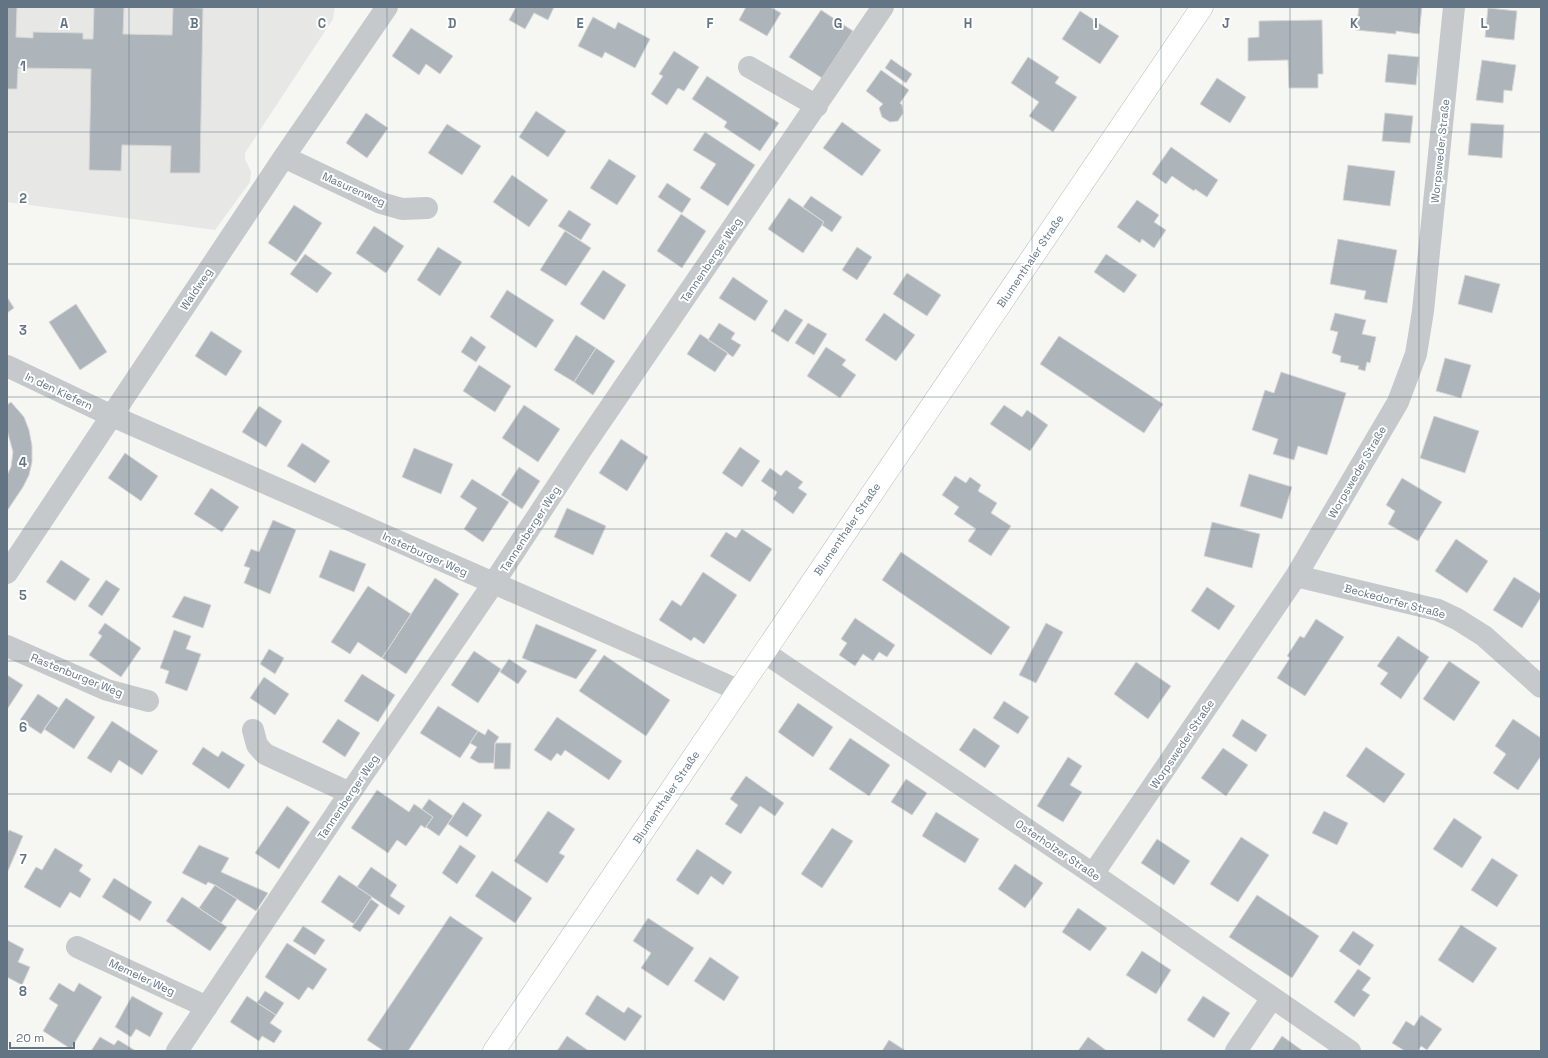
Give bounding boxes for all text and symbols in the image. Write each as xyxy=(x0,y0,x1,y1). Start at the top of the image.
text: A xyxy=(60,15,69,32)
text: B xyxy=(190,15,199,32)
text: C xyxy=(318,15,326,32)
text: D xyxy=(448,15,457,32)
text: E xyxy=(576,15,584,32)
text: F xyxy=(707,15,714,32)
text: G xyxy=(834,15,842,32)
text: H xyxy=(964,15,972,32)
text: I xyxy=(1094,15,1098,32)
text: J xyxy=(1222,15,1230,32)
text: K xyxy=(1350,15,1359,32)
text: L xyxy=(1480,15,1488,32)
text: 1 xyxy=(20,58,26,75)
street label: Worpsweder Straße xyxy=(1428,98,1452,204)
street label: Masurenweg xyxy=(320,169,388,209)
text: 2 xyxy=(19,190,27,207)
street label: Blumenthaler Straße xyxy=(994,212,1066,310)
street label: Tannenberger Weg xyxy=(677,215,745,305)
street label: Waldweg xyxy=(177,265,215,313)
text: 3 xyxy=(19,322,27,339)
street label: In den Kiefern xyxy=(23,369,95,413)
street label: Worpsweder Straße xyxy=(1325,423,1389,521)
text: 4 xyxy=(19,454,27,471)
street label: Blumenthaler Straße xyxy=(811,480,883,578)
street label: Tannenberger Weg xyxy=(497,483,563,575)
street label: Insterburger Weg xyxy=(380,529,470,579)
street label: Beckedorfer Straße xyxy=(1343,581,1447,621)
text: 5 xyxy=(19,587,27,604)
street label: Rastenburger Weg xyxy=(29,650,125,700)
street label: Worpsweder Straße xyxy=(1147,697,1217,791)
text: 6 xyxy=(19,719,27,736)
street label: Blumenthaler Straße xyxy=(630,748,702,846)
street label: Tannenberger Weg xyxy=(314,752,382,842)
street label: Osterholzer Straße xyxy=(1013,816,1103,884)
text: 7 xyxy=(19,851,27,868)
street label: Memeler Weg xyxy=(107,956,177,998)
text: 8 xyxy=(19,983,27,1000)
scale bar xyxy=(10,1024,74,1050)
text: 20 m xyxy=(16,1030,44,1046)

